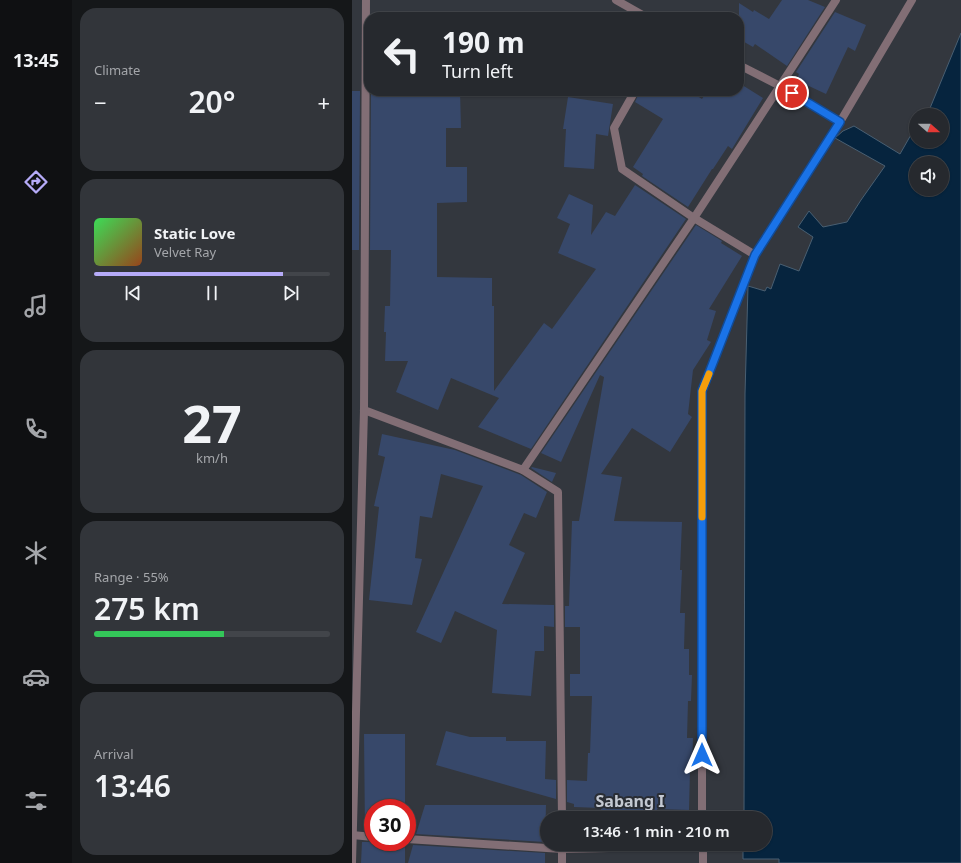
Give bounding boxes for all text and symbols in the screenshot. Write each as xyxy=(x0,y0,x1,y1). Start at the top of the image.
text: 190 m xyxy=(442,23,525,61)
icon: left xyxy=(376,28,428,80)
text: 13:45 xyxy=(13,48,59,72)
text: Turn left xyxy=(442,59,513,83)
text: Climate xyxy=(94,61,140,79)
pin xyxy=(775,76,809,110)
text: 20° xyxy=(188,81,236,122)
icon: arrive xyxy=(781,82,803,104)
text: − xyxy=(94,87,107,117)
text: + xyxy=(317,87,330,117)
north arrow xyxy=(909,108,949,148)
map controls xyxy=(909,108,949,196)
button: sound xyxy=(909,156,949,196)
icon: directions xyxy=(22,168,50,196)
text: Static Love xyxy=(154,223,235,243)
text: Velvet Ray xyxy=(154,243,216,261)
icon: previous xyxy=(122,282,144,304)
icon: pause xyxy=(201,282,223,304)
icon: next xyxy=(280,282,302,304)
icon: music xyxy=(22,292,50,320)
text: 27 xyxy=(182,387,242,458)
icon: phone xyxy=(22,415,50,443)
text: km/h xyxy=(196,449,228,467)
icon: climate xyxy=(22,539,50,567)
text: Range · 55% xyxy=(94,568,169,586)
text: 275 km xyxy=(94,588,200,629)
icon: car xyxy=(22,663,50,691)
position arrow xyxy=(681,734,723,776)
text: Arrival xyxy=(94,745,134,763)
text: 13:46 xyxy=(94,765,171,806)
icon: filters xyxy=(22,787,50,815)
district label: Sabang I xyxy=(596,790,665,812)
speed limit sign: 30 xyxy=(364,799,416,851)
text: 13:46 · 1 min · 210 m xyxy=(582,821,730,841)

